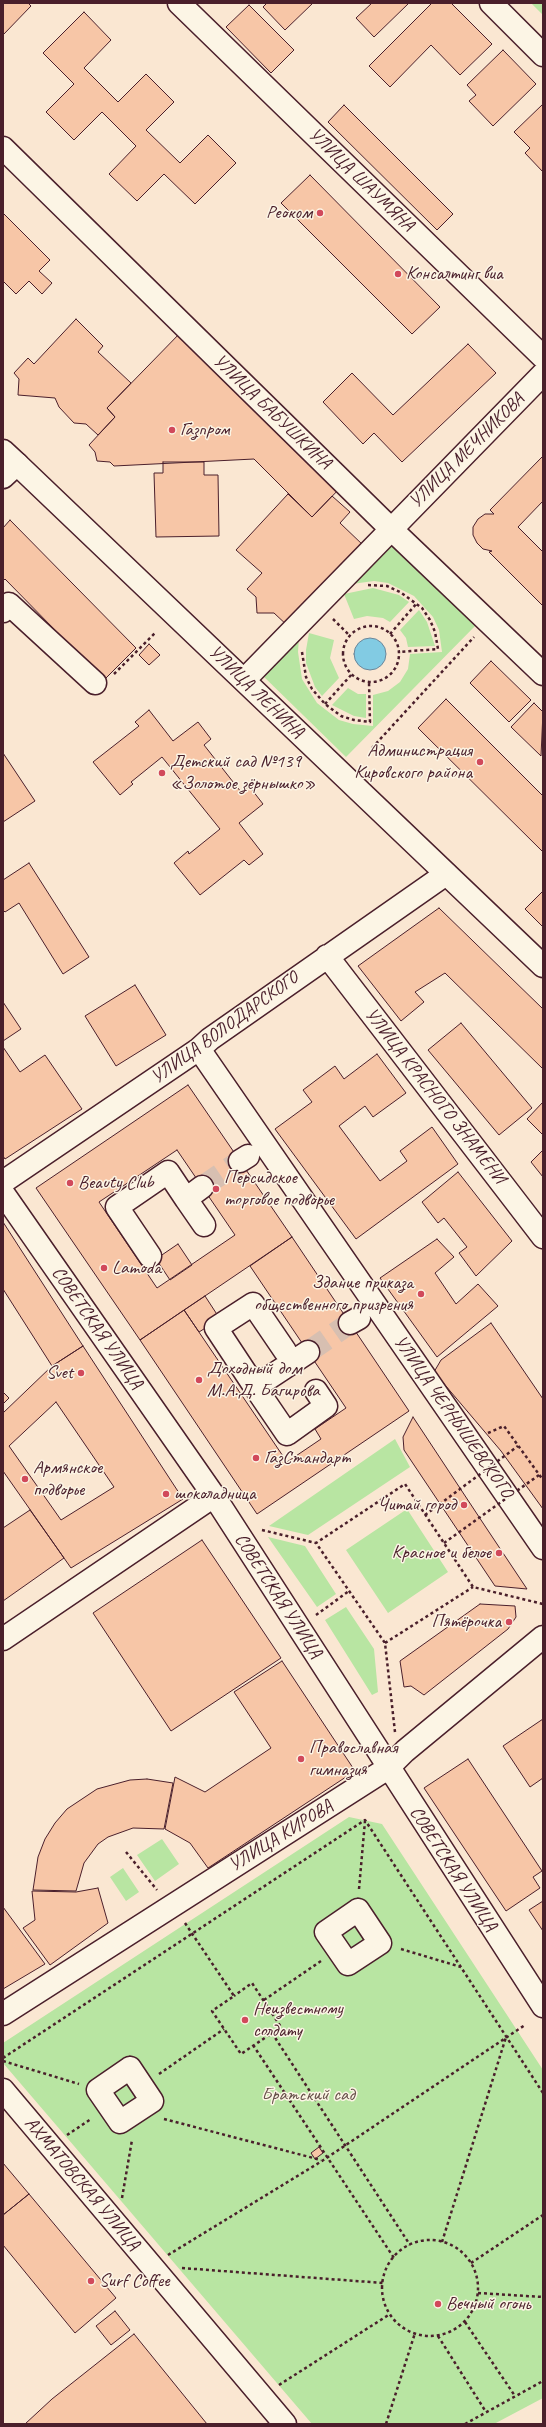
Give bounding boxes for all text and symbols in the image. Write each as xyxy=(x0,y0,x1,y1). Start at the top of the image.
street label: УЛИЦА ШАУМЯНА xyxy=(303,124,419,236)
place label: Реоком xyxy=(266,202,312,224)
marker: Реоком xyxy=(315,208,325,218)
place label: Консалтинг виа xyxy=(406,263,503,285)
marker: Консалтинг виа xyxy=(393,269,403,279)
street label: УЛИЦА БАБУШКИНА xyxy=(208,350,336,474)
street label: УЛИЦА МЕЧНИКОВА xyxy=(405,389,529,513)
place label: Газпром xyxy=(180,419,230,441)
marker: Газпром xyxy=(167,425,177,435)
street label: УЛИЦА ЛЕНИНА xyxy=(203,641,309,743)
place label: Администрация Кировского района xyxy=(354,740,472,784)
place label: Детский сад №139 «Золотое зёрнышко» xyxy=(170,751,316,795)
marker: Администрация Кировского района xyxy=(475,757,485,767)
marker: Детский сад №139 «Золотое зёрнышко» xyxy=(157,768,167,778)
street label: УЛИЦА ВОЛОДАРСКОГО xyxy=(147,967,303,1089)
street label: УЛИЦА КРАСНОГО ЗНАМЕНИ xyxy=(359,1004,511,1188)
place label: Персидское торговое подворье xyxy=(224,1167,334,1211)
place label: Beauty Club xyxy=(78,1172,154,1194)
marker: Beauty Club xyxy=(65,1178,75,1188)
marker: Персидское торговое подворье xyxy=(211,1184,221,1194)
place label: Lamoda xyxy=(112,1257,161,1279)
street label: СОВЕТСКАЯ УЛИЦА xyxy=(46,1262,148,1394)
marker: Lamoda xyxy=(99,1263,109,1273)
place label: Здание приказа общественного призрения xyxy=(254,1272,413,1316)
marker: Здание приказа общественного призрения xyxy=(416,1289,426,1299)
street label: УЛИЦА ЧЕРНЫШЕВСКОГО xyxy=(388,1331,518,1503)
place label: Доходный дом М.А.Д. Багирова xyxy=(207,1358,320,1402)
place label: Svet xyxy=(46,1362,73,1384)
marker: Svet xyxy=(76,1368,86,1378)
marker: Доходный дом М.А.Д. Багирова xyxy=(194,1375,204,1385)
place label: ГазСтандарт xyxy=(264,1447,351,1469)
marker: ГазСтандарт xyxy=(251,1453,261,1463)
place label: Армянское подворье xyxy=(33,1457,102,1501)
marker: Армянское подворье xyxy=(20,1474,30,1484)
place label: шоколадница xyxy=(174,1483,256,1505)
marker: шоколадница xyxy=(161,1489,171,1499)
place label: Читай город xyxy=(377,1494,456,1516)
marker: Читай город xyxy=(459,1500,469,1510)
street label: СОВЕТСКАЯ УЛИЦА xyxy=(229,1529,327,1663)
place label: Красное и белое xyxy=(392,1542,491,1564)
marker: Красное и белое xyxy=(494,1548,504,1558)
place label: Пятёрочка xyxy=(431,1611,501,1633)
marker: Пятёрочка xyxy=(504,1617,514,1627)
place label: Православная гимназия xyxy=(309,1737,397,1781)
marker: Православная гимназия xyxy=(296,1754,306,1764)
street label: УЛИЦА КИРОВА xyxy=(225,1795,337,1877)
street label: СОВЕТСКАЯ УЛИЦА xyxy=(404,1802,502,1936)
place label: Неизвестному солдату xyxy=(253,1998,343,2042)
marker: Неизвестному солдату xyxy=(240,2015,250,2025)
park label: Братский сад xyxy=(262,2084,354,2106)
street label: АХМАТОВСКАЯ УЛИЦА xyxy=(19,2112,145,2256)
place label: Surf Coffee xyxy=(99,2270,169,2292)
marker: Surf Coffee xyxy=(86,2276,96,2286)
place label: Вечный огонь xyxy=(446,2293,531,2315)
marker: Вечный огонь xyxy=(433,2299,443,2309)

